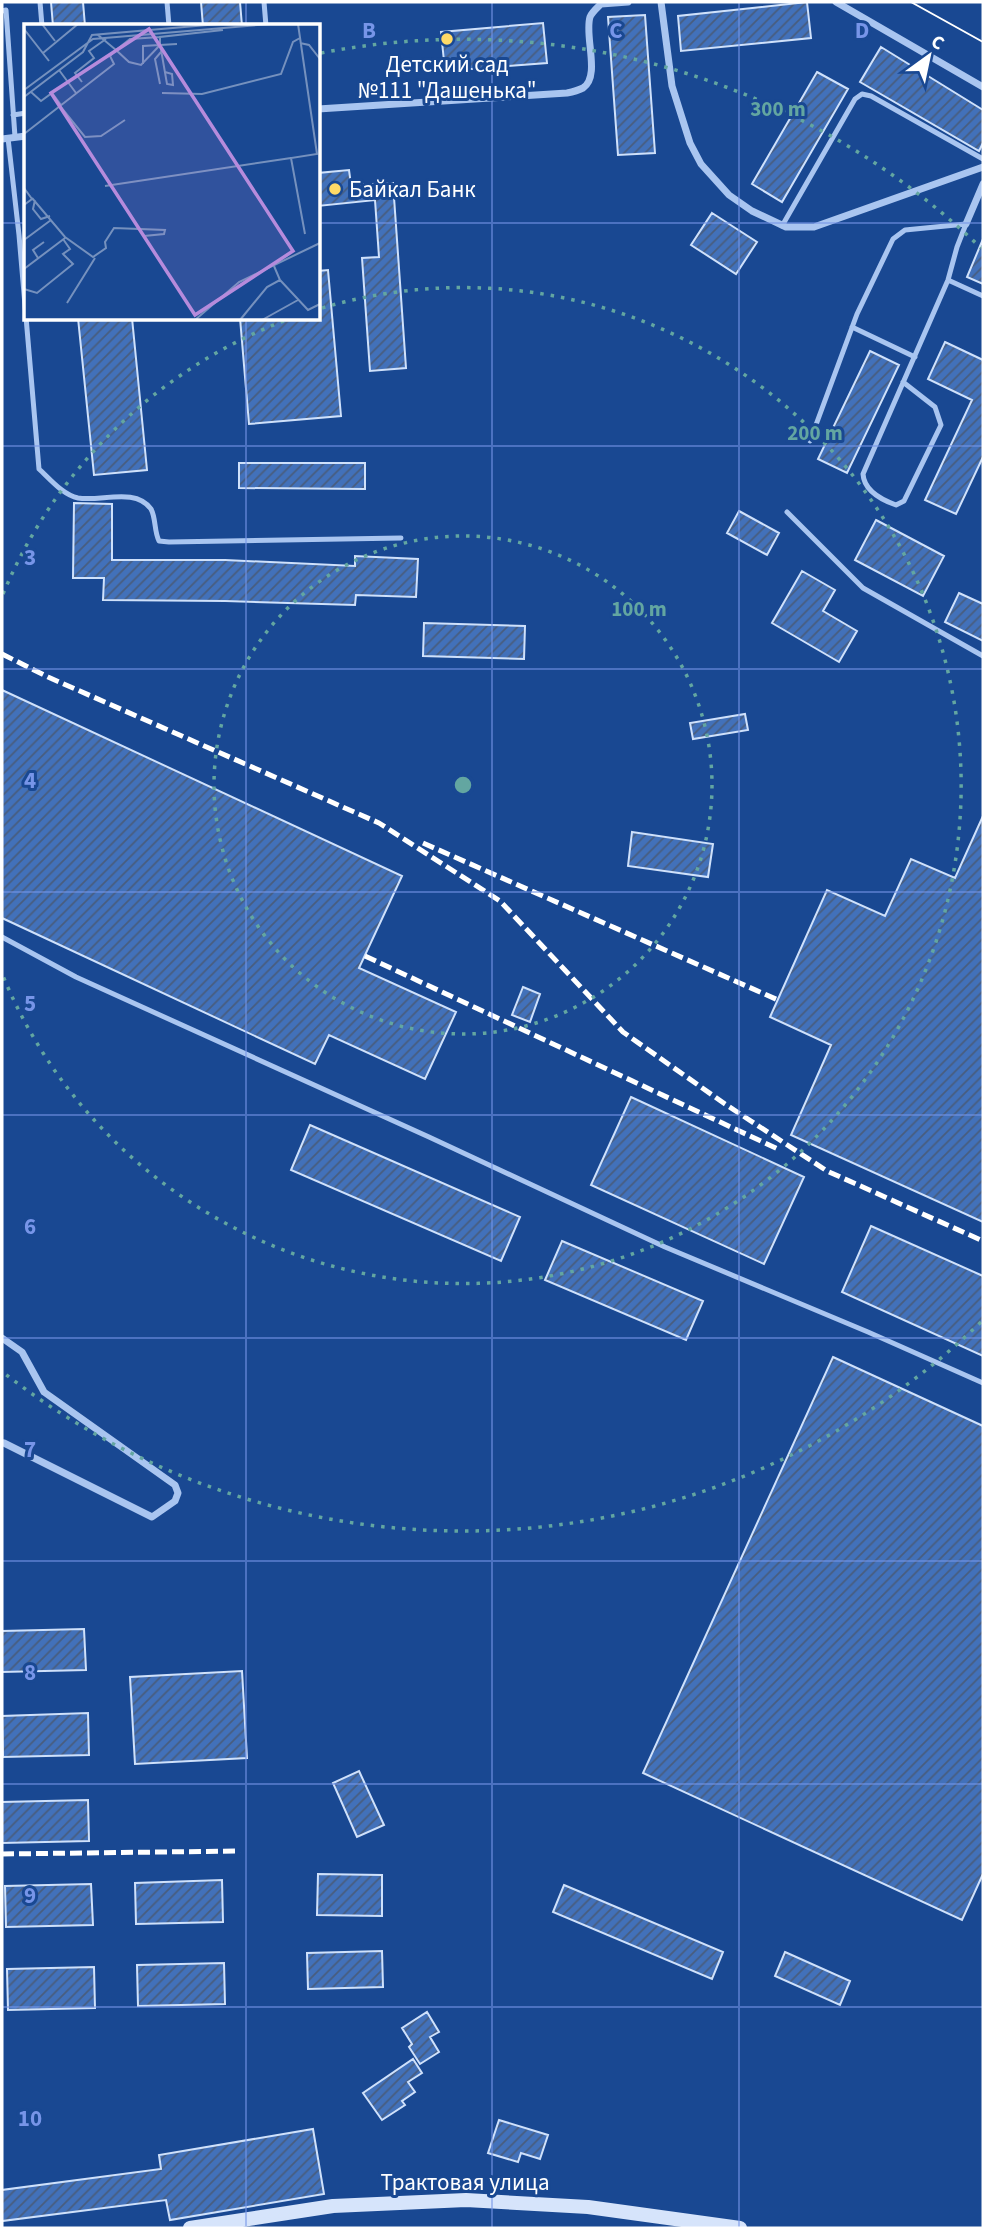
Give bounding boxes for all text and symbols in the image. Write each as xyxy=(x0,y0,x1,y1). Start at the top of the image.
text: B xyxy=(362,14,376,47)
text: C xyxy=(609,14,623,47)
text: D xyxy=(855,14,869,47)
north arrow xyxy=(894,21,964,91)
inset map xyxy=(24,24,320,320)
text: С xyxy=(925,29,949,57)
marker: Детский сад №111 "Дашенька" xyxy=(439,31,455,47)
place label: Детский сад №111 "Дашенька" xyxy=(357,48,537,107)
text: 300 m xyxy=(750,94,806,124)
place label: Байкал Банк xyxy=(349,173,476,206)
marker: Байкал Банк xyxy=(327,181,343,197)
text: 200 m xyxy=(787,418,843,448)
text: 3 xyxy=(24,541,36,574)
text: 100 m xyxy=(611,594,667,624)
text: 4 xyxy=(24,764,36,797)
centre of rings xyxy=(451,773,475,797)
text: 5 xyxy=(24,987,36,1020)
text: 6 xyxy=(24,1210,36,1243)
text: 7 xyxy=(24,1433,36,1466)
text: 8 xyxy=(24,1656,36,1689)
text: 9 xyxy=(24,1879,36,1912)
text: 10 xyxy=(18,2102,42,2135)
street label: Трактовая улица xyxy=(380,2166,550,2199)

